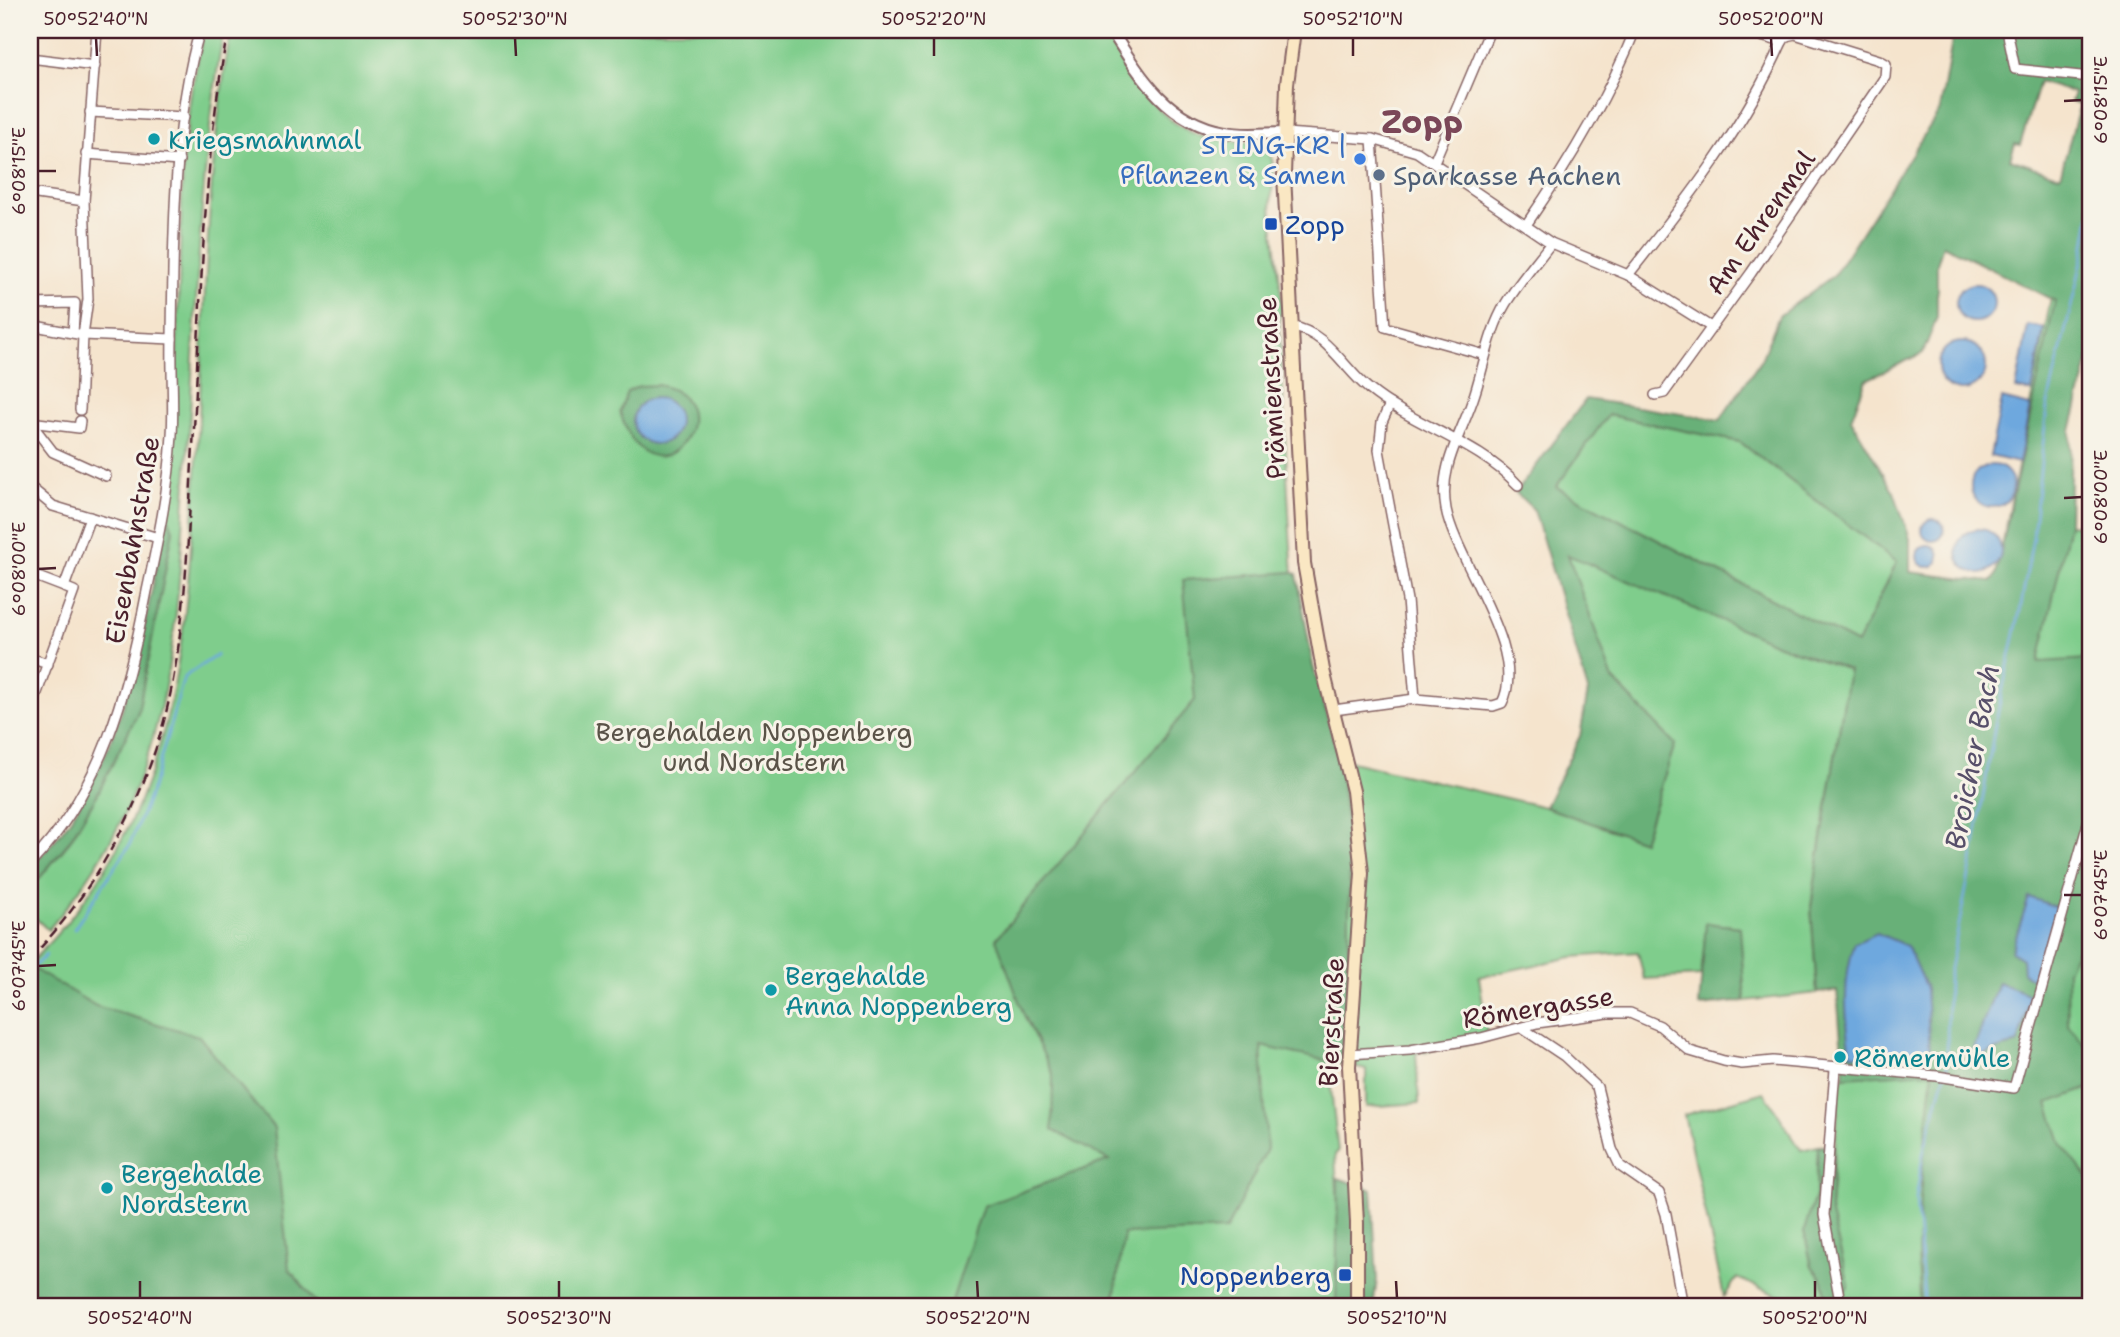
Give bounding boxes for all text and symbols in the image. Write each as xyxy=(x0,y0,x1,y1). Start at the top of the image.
text: 50°52'40"N xyxy=(43,7,149,31)
text: 50°52'30"N xyxy=(462,7,568,31)
text: 50°52'20"N xyxy=(881,7,987,31)
text: 50°52'10"N xyxy=(1303,7,1403,31)
text: 50°52'00"N xyxy=(1718,7,1824,31)
text: 6°08'15"E xyxy=(2089,56,2113,144)
district label: Zopp xyxy=(1381,99,1463,144)
place label: Kriegsmahnmal xyxy=(168,122,361,157)
text: 6°08'15"E xyxy=(7,127,31,215)
place label: STING-KR | Pflanzen & Samen xyxy=(1120,127,1346,192)
marker: Kriegsmahnmal xyxy=(146,131,162,147)
street label: Am Ehrenmal xyxy=(1697,143,1823,301)
marker: STING-KR | Pflanzen & Samen xyxy=(1352,151,1368,167)
place label: Sparkasse Aachen xyxy=(1393,158,1621,193)
marker: Sparkasse Aachen xyxy=(1371,167,1387,183)
place label: Zopp xyxy=(1285,207,1345,242)
marker: Zopp xyxy=(1263,216,1279,232)
street label: Prämienstraße xyxy=(1249,296,1293,480)
street label: Eisenbahnstraße xyxy=(96,433,168,647)
text: 6°08'00"E xyxy=(2089,450,2113,544)
text: 6°08'00"E xyxy=(7,522,31,616)
water label: Broicher Bach xyxy=(1935,661,2009,853)
park label: Bergehalden Noppenberg und Nordstern xyxy=(595,714,913,779)
text: 6°07'45"E xyxy=(2089,849,2113,941)
text: 6°07'45"E xyxy=(7,920,31,1012)
street label: Bierstraße xyxy=(1310,956,1352,1088)
place label: Bergehalde Anna Noppenberg xyxy=(785,958,1012,1023)
street label: Römergasse xyxy=(1460,978,1616,1036)
marker: Bergehalde Anna Noppenberg xyxy=(763,982,779,998)
place label: Römermühle xyxy=(1854,1040,2011,1075)
marker: Römermühle xyxy=(1832,1049,1848,1065)
place label: Bergehalde Nordstern xyxy=(121,1156,262,1221)
marker: Bergehalde Nordstern xyxy=(99,1180,115,1196)
place label: Noppenberg xyxy=(1180,1258,1331,1293)
marker: Noppenberg xyxy=(1337,1267,1353,1283)
text: 50°52'40"N xyxy=(87,1306,193,1330)
text: 50°52'30"N xyxy=(506,1306,612,1330)
text: 50°52'20"N xyxy=(925,1306,1031,1330)
text: 50°52'10"N xyxy=(1347,1306,1447,1330)
text: 50°52'00"N xyxy=(1762,1306,1868,1330)

